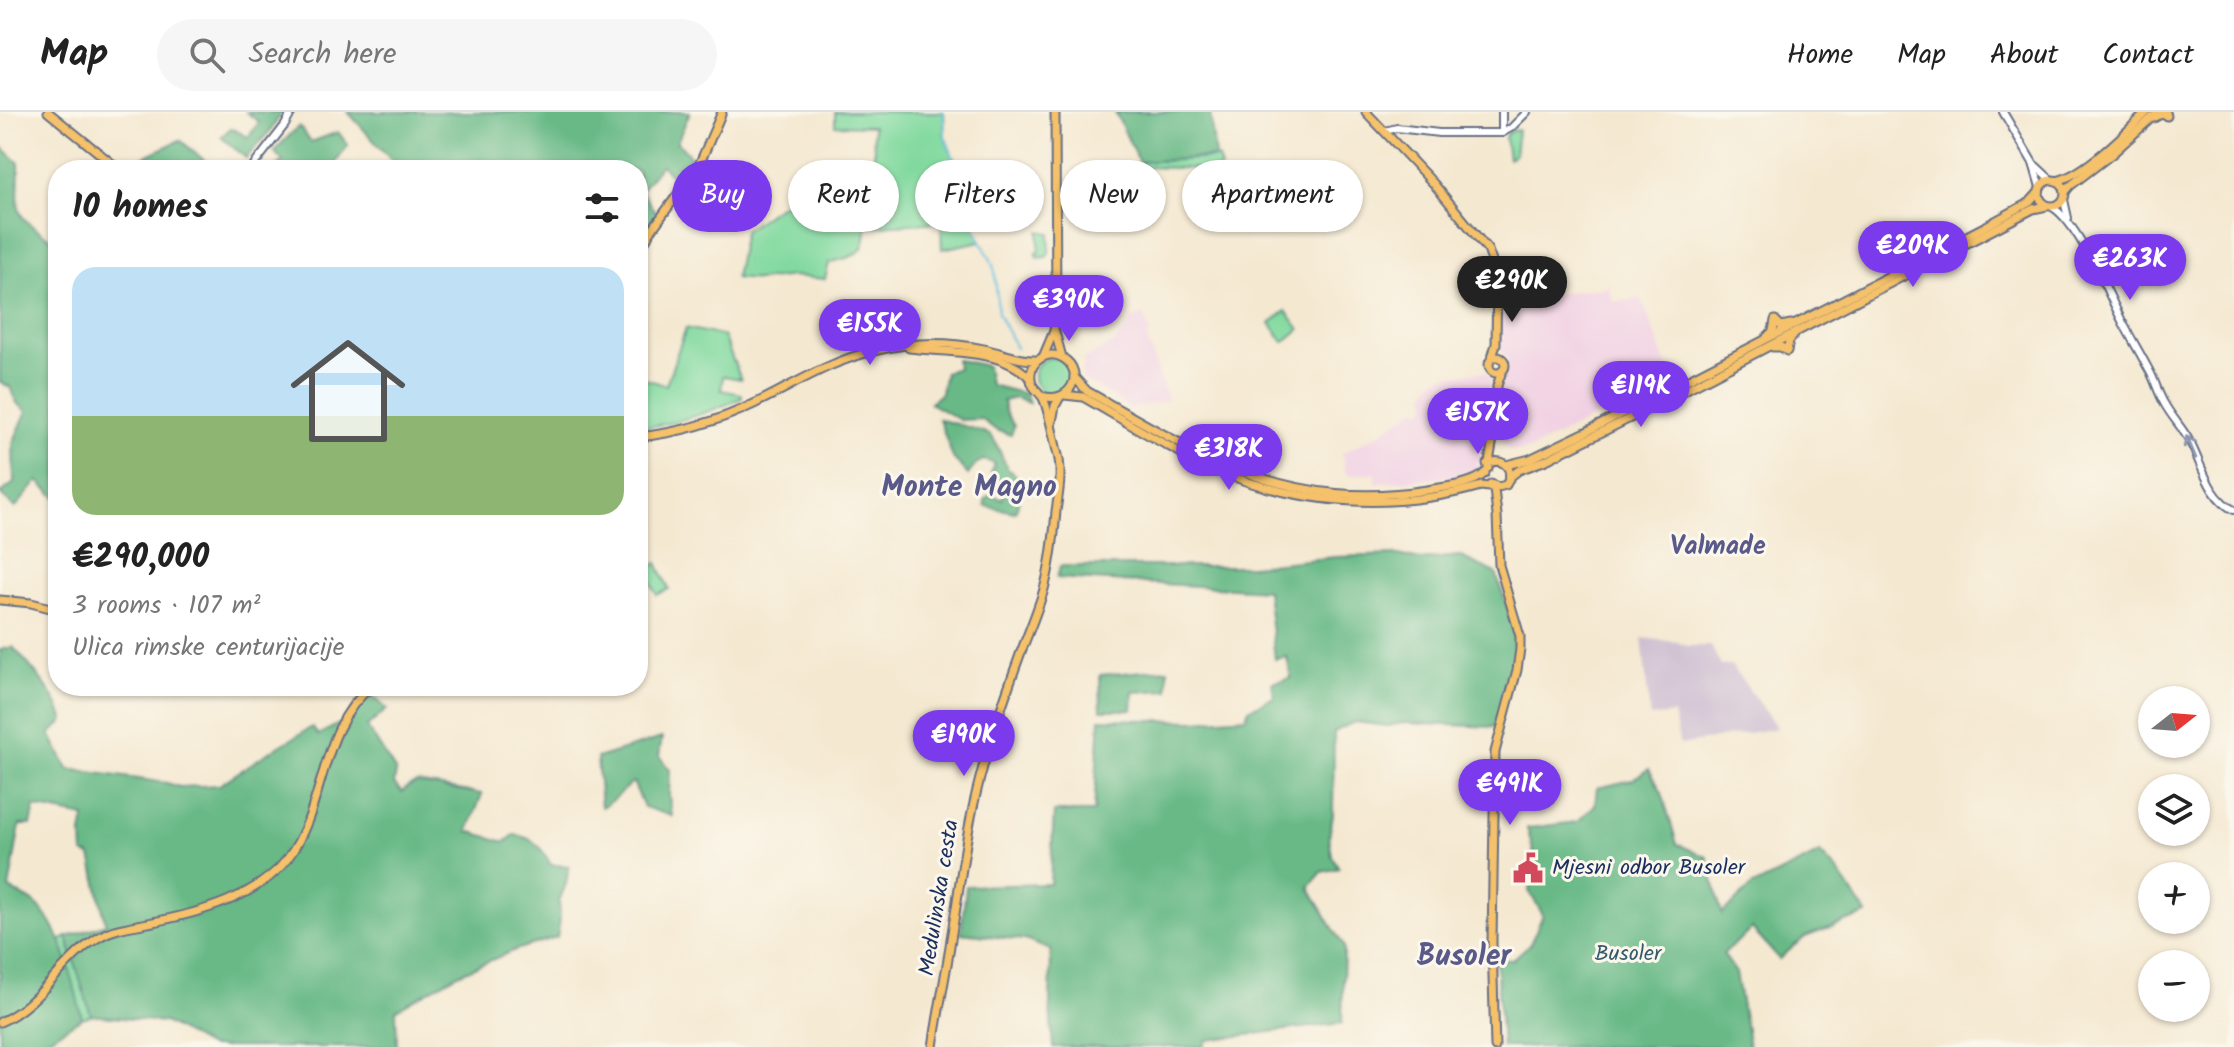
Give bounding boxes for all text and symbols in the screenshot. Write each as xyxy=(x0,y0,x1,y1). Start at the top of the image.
search box xyxy=(157,19,717,91)
text: Map xyxy=(40,25,109,85)
text: Search here xyxy=(249,31,396,79)
icon: search xyxy=(185,33,229,77)
text: Home xyxy=(1787,33,1853,78)
text: Map xyxy=(1897,33,1946,78)
text: About xyxy=(1990,33,2058,78)
text: Contact xyxy=(2102,33,2194,78)
chip: Buy xyxy=(672,160,772,232)
chip: Rent xyxy=(788,160,899,232)
chip: Filters xyxy=(915,160,1044,232)
chip: New xyxy=(1060,160,1166,232)
chip: Apartment xyxy=(1182,160,1363,232)
text: 10 homes xyxy=(72,181,208,235)
icon: filters xyxy=(580,186,624,230)
pin: €209K xyxy=(1857,221,1969,289)
text: €209K xyxy=(1876,226,1950,268)
pin: €263K xyxy=(2074,234,2186,302)
text: €263K xyxy=(2092,239,2168,281)
pin: €290K xyxy=(1456,256,1568,324)
text: €290K xyxy=(1475,261,1549,303)
pin: €390K xyxy=(1013,275,1125,343)
text: €390K xyxy=(1033,280,1105,322)
pin: €155K xyxy=(814,299,926,367)
text: €155K xyxy=(837,304,903,346)
icon: home xyxy=(276,319,420,463)
pin: €119K xyxy=(1585,361,1697,429)
text: €119K xyxy=(1611,366,1672,408)
pin: €157K xyxy=(1422,388,1534,456)
text: €157K xyxy=(1445,393,1511,435)
pin: €318K xyxy=(1173,424,1285,492)
text: €318K xyxy=(1194,429,1264,471)
one-way arrow xyxy=(2183,435,2198,460)
district label: Monte Magno xyxy=(881,464,1057,512)
district label: Valmade xyxy=(1670,526,1766,568)
text: €290,000 xyxy=(72,531,209,585)
text: 3 rooms · 107 m² xyxy=(72,585,261,627)
text: Ulica rimske centurijacije xyxy=(72,627,345,669)
north arrow xyxy=(2138,686,2210,758)
map controls xyxy=(2138,686,2210,1022)
pin: €190K xyxy=(908,710,1020,778)
text: €190K xyxy=(931,715,997,757)
pin: €491K xyxy=(1454,759,1566,827)
text: €491K xyxy=(1476,764,1544,806)
button: layers xyxy=(2138,774,2210,846)
street label: Medulinska cesta xyxy=(910,817,970,979)
public building icon: Mjesni odbor Busoler xyxy=(1511,851,1545,885)
place label: Mjesni odbor Busoler xyxy=(1552,851,1747,886)
button: + xyxy=(2138,862,2210,934)
district label: Busoler xyxy=(1417,933,1512,981)
park label: Busoler xyxy=(1595,937,1663,972)
button: − xyxy=(2138,950,2210,1022)

